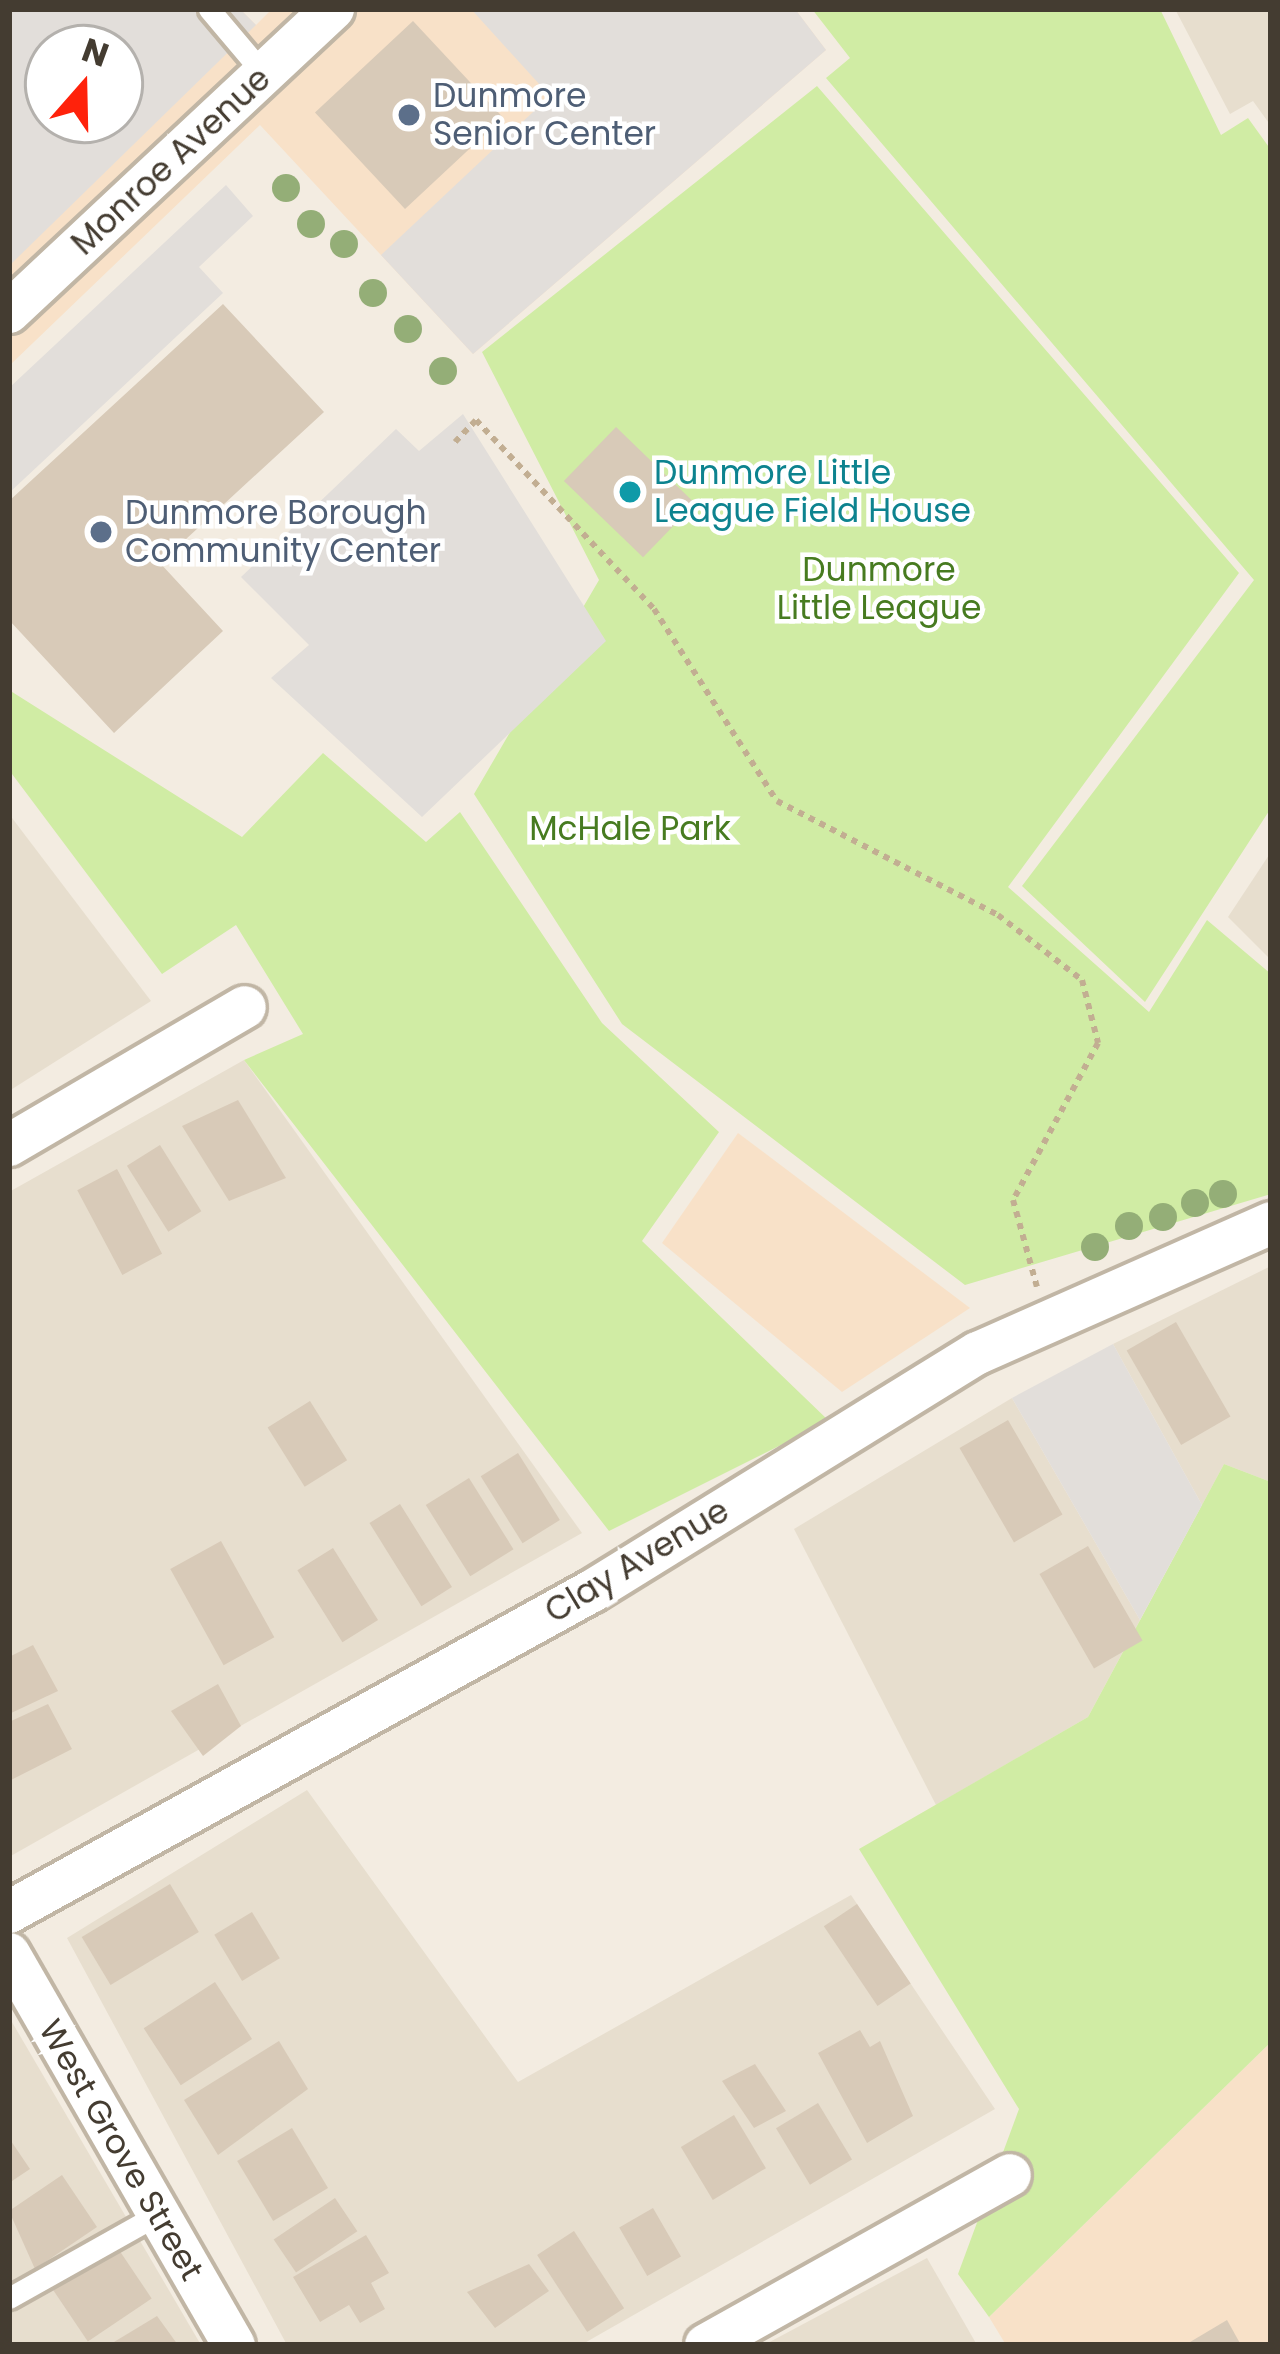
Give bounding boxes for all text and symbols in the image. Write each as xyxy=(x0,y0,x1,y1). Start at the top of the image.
north arrow xyxy=(24,24,144,144)
text: N xyxy=(76,26,115,79)
street label: Monroe Avenue xyxy=(63,59,279,263)
place label: Dunmore Senior Center xyxy=(433,76,656,154)
marker: Dunmore Senior Center xyxy=(396,102,422,128)
place label: Dunmore Little League Field House xyxy=(654,453,971,531)
marker: Dunmore Little League Field House xyxy=(617,479,643,505)
place label: Dunmore Borough Community Center xyxy=(125,493,441,571)
marker: Dunmore Borough Community Center xyxy=(88,519,114,545)
park label: Dunmore Little League xyxy=(777,550,981,628)
park label: McHale Park xyxy=(529,809,731,849)
street label: Clay Avenue xyxy=(538,1491,736,1631)
street label: West Grove Street xyxy=(30,2013,212,2287)

